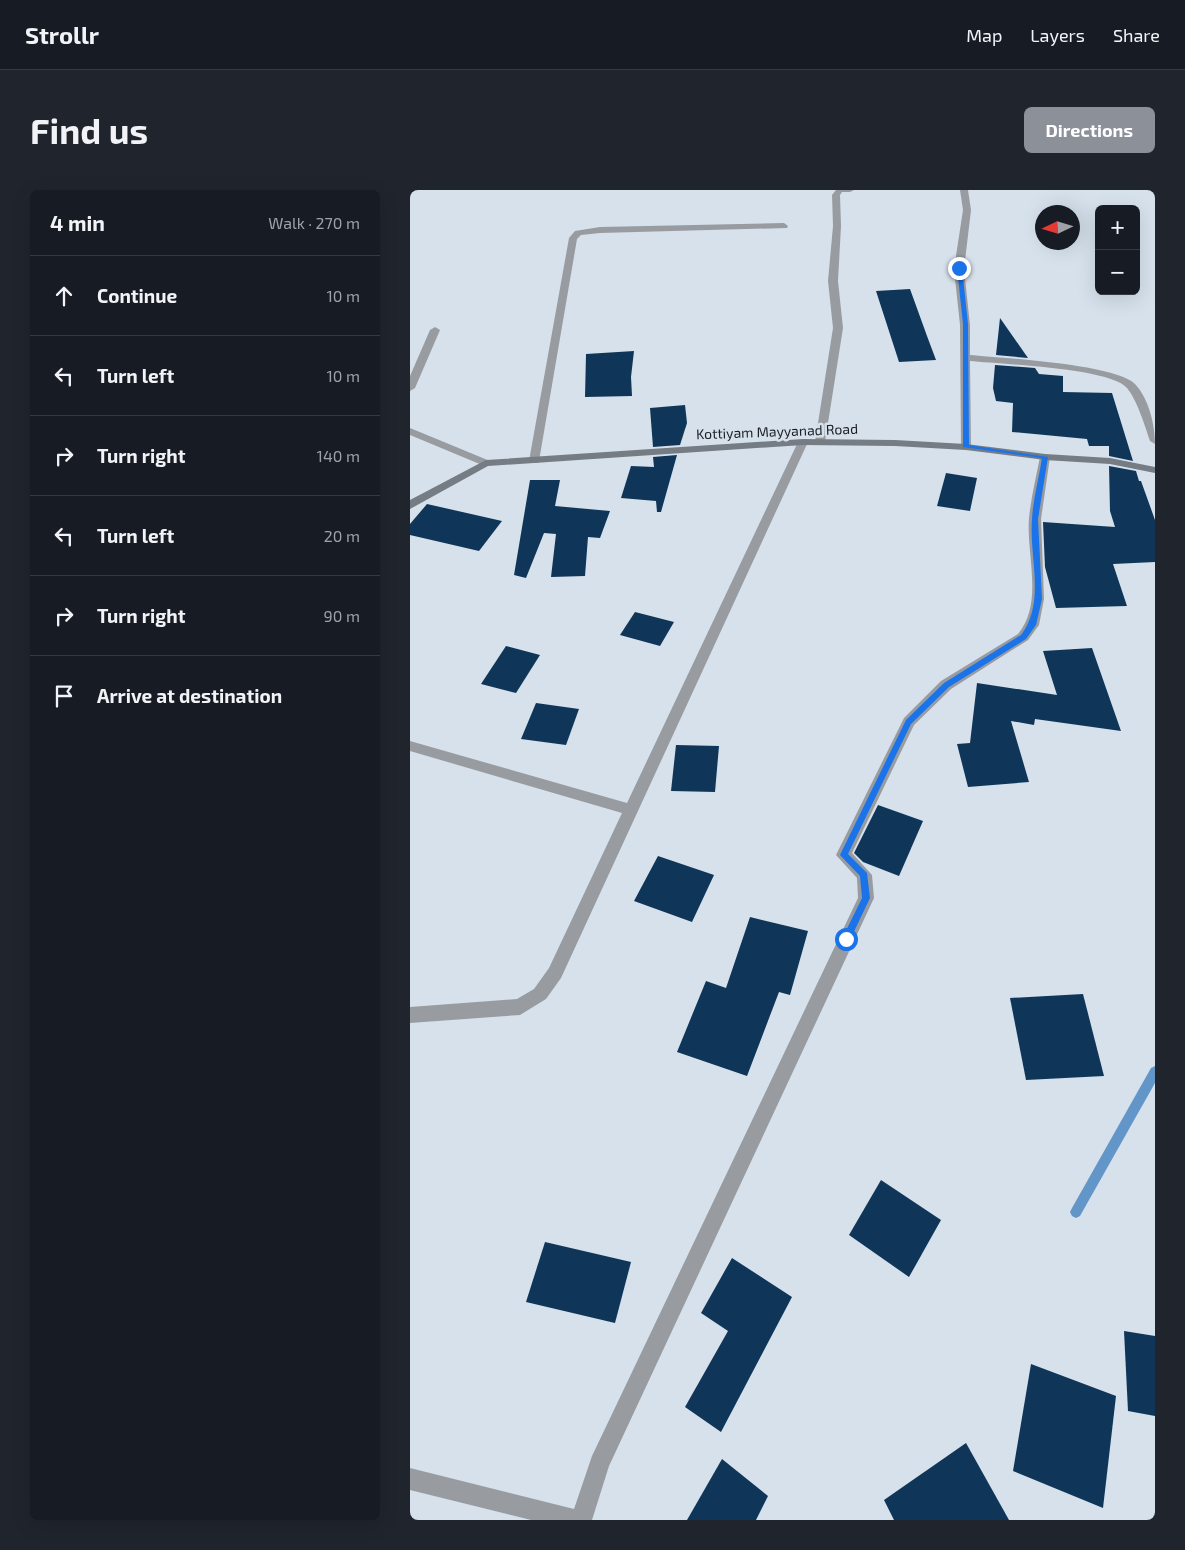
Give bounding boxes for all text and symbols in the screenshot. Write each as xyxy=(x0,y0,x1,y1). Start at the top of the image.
text: Strollr xyxy=(25,20,99,49)
text: Map xyxy=(966,24,1002,46)
text: Layers xyxy=(1030,24,1085,46)
text: Share xyxy=(1113,24,1160,46)
button: Directions xyxy=(1024,107,1155,153)
text: Find us xyxy=(30,109,148,151)
north arrow xyxy=(1035,205,1080,250)
map controls xyxy=(1095,205,1140,295)
button: + xyxy=(1095,205,1140,250)
text: 4 min xyxy=(50,210,105,235)
text: Walk · 270 m xyxy=(268,213,360,232)
button: − xyxy=(1095,250,1140,295)
route end xyxy=(948,257,971,280)
icon: ahead xyxy=(50,282,78,310)
text: Continue xyxy=(97,284,177,307)
text: 10 m xyxy=(326,286,360,305)
icon: left xyxy=(50,362,78,390)
text: Turn left xyxy=(97,364,174,387)
text: 10 m xyxy=(326,366,360,385)
street label: Kottiyam Mayyanad Road xyxy=(696,420,858,442)
icon: right xyxy=(50,442,78,470)
text: Turn right xyxy=(97,444,185,467)
text: 140 m xyxy=(317,446,360,465)
icon: left xyxy=(50,522,78,550)
text: Turn left xyxy=(97,524,174,547)
text: 20 m xyxy=(324,526,360,545)
icon: right xyxy=(50,602,78,630)
text: Turn right xyxy=(97,604,185,627)
text: 90 m xyxy=(324,606,360,625)
icon: arrive xyxy=(50,682,78,710)
text: Arrive at destination xyxy=(97,684,282,707)
route start xyxy=(835,928,858,951)

